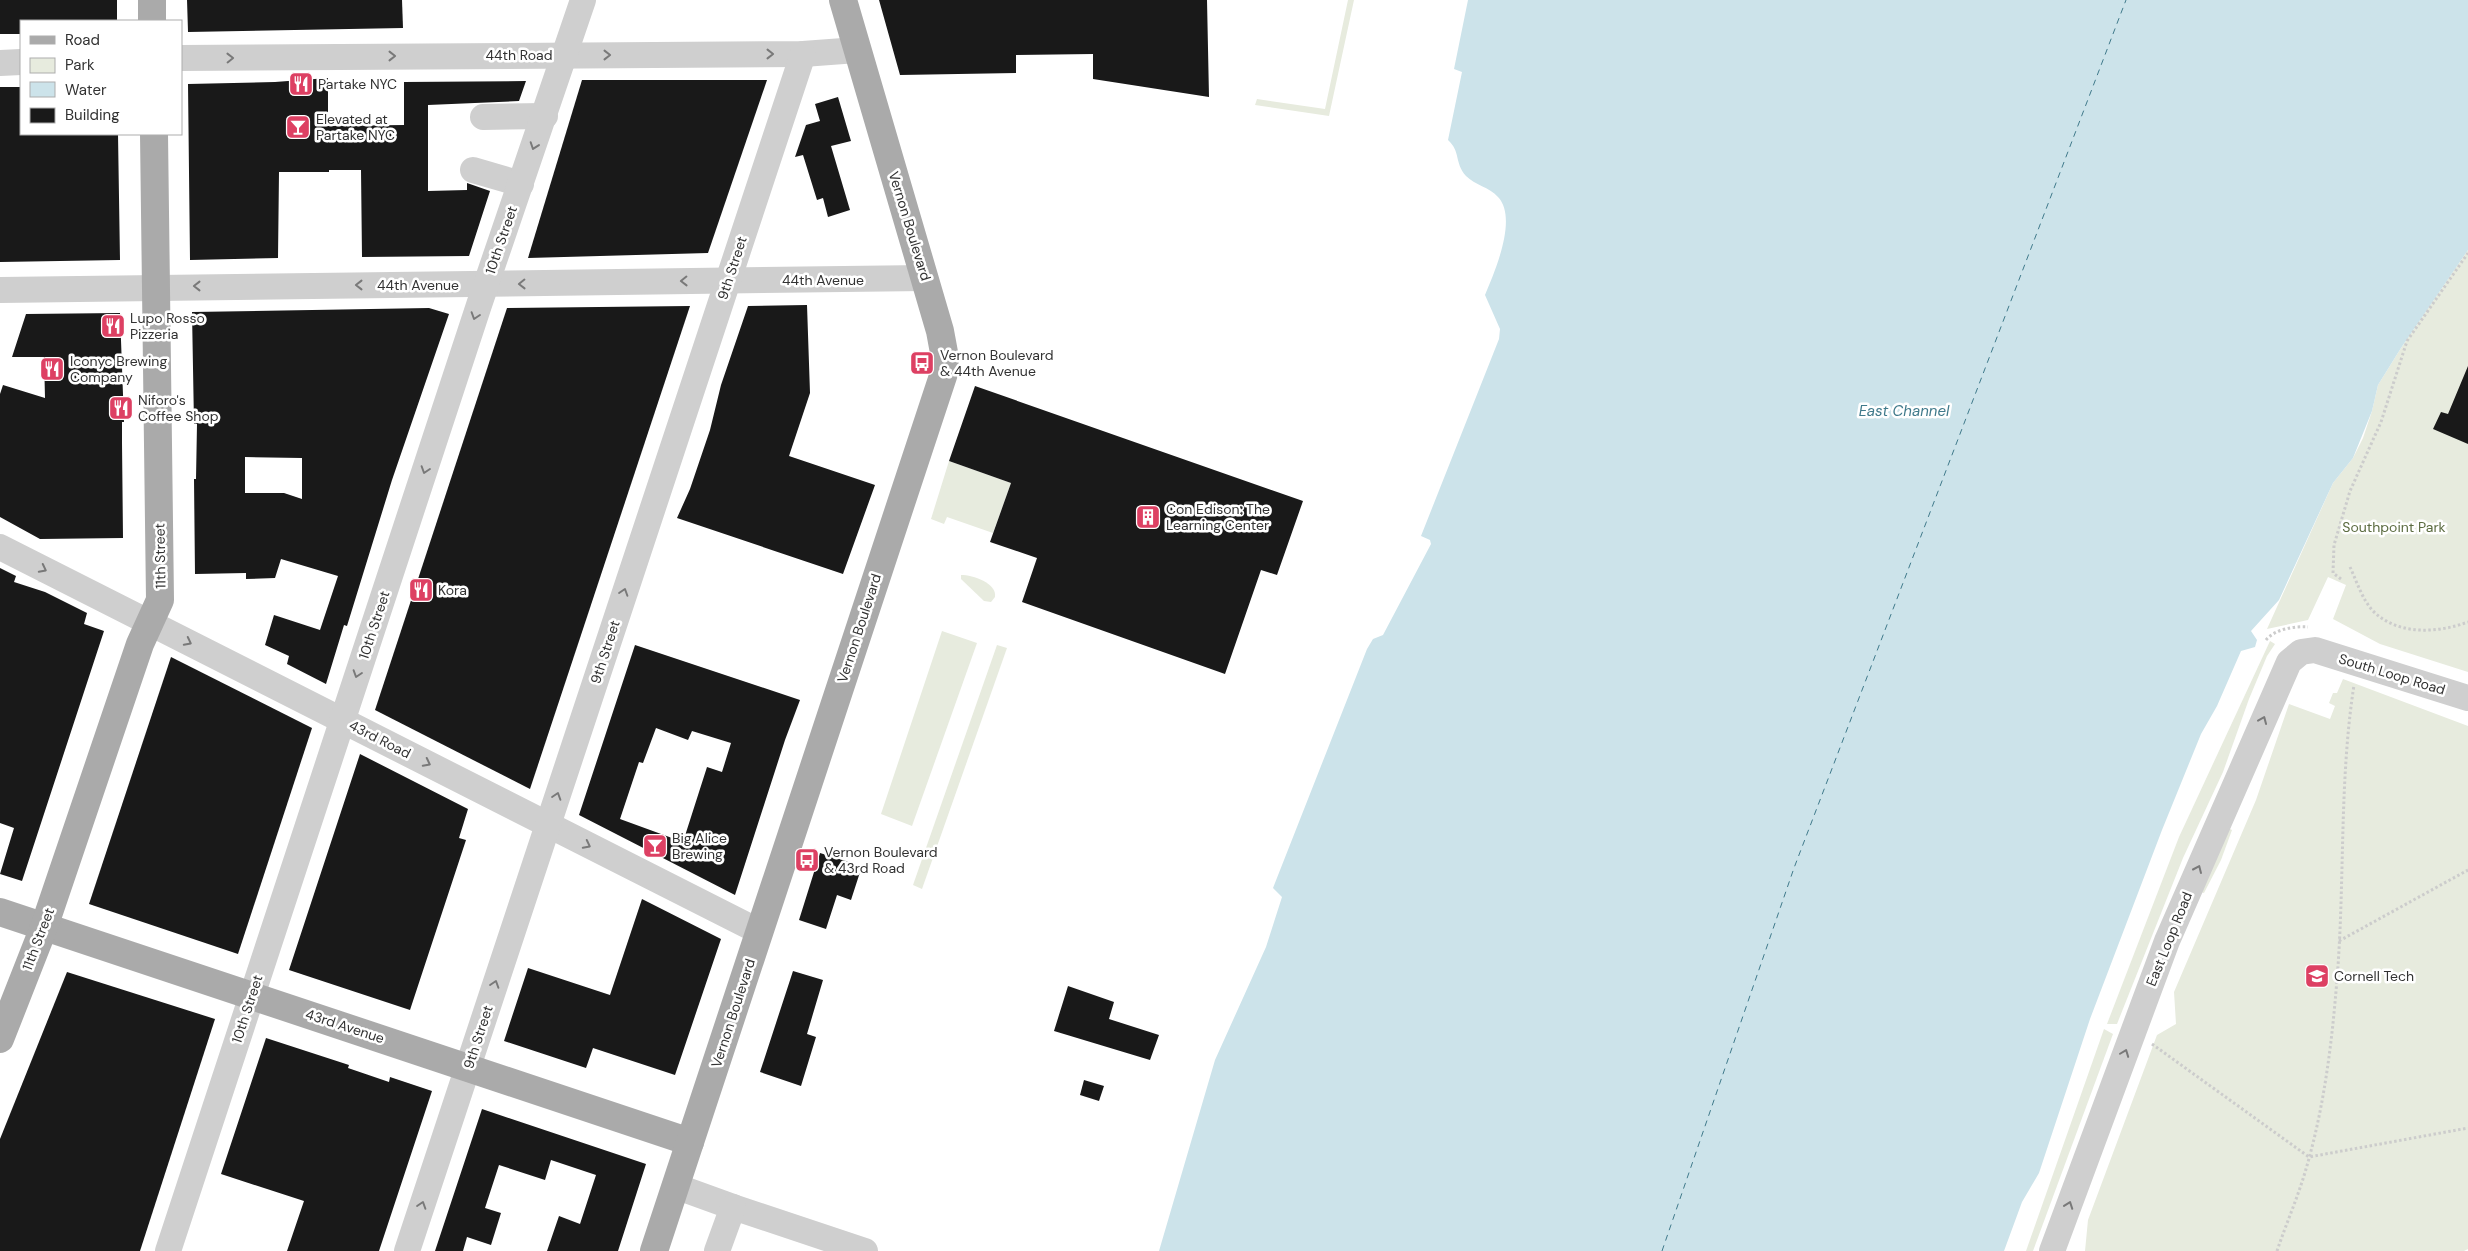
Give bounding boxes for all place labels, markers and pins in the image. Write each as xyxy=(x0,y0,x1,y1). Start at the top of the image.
restaurant icon: Partake NYC xyxy=(288,71,314,97)
place label: Partake NYC xyxy=(318,75,397,93)
place label: Elevated at Partake NYC xyxy=(316,110,395,144)
bar icon: Elevated at Partake NYC xyxy=(285,114,311,140)
place label: Lupo Rosso Pizzeria xyxy=(130,309,205,343)
restaurant icon: Lupo Rosso Pizzeria xyxy=(100,313,126,339)
place label: Vernon Boulevard & 44th Avenue xyxy=(940,346,1054,380)
bus stop icon: Vernon Boulevard & 44th Avenue xyxy=(909,350,935,376)
place label: Iconyc Brewing Company xyxy=(70,352,167,386)
restaurant icon: Iconyc Brewing Company xyxy=(39,356,65,382)
place label: Niforo's Coffee Shop xyxy=(138,391,219,425)
restaurant icon: Niforo's Coffee Shop xyxy=(108,395,134,421)
place label: Con Edison: The Learning Center xyxy=(1166,500,1270,534)
building icon: Con Edison: The Learning Center xyxy=(1135,504,1161,530)
restaurant icon: Kora xyxy=(408,577,434,603)
place label: Kora xyxy=(438,581,467,599)
place label: Big Alice Brewing xyxy=(672,829,727,863)
bar icon: Big Alice Brewing xyxy=(642,833,668,859)
place label: Vernon Boulevard & 43rd Road xyxy=(824,843,938,877)
bus stop icon: Vernon Boulevard & 43rd Road xyxy=(794,847,820,873)
school or university icon: Cornell Tech xyxy=(2304,963,2330,989)
place label: Cornell Tech xyxy=(2334,967,2414,985)

